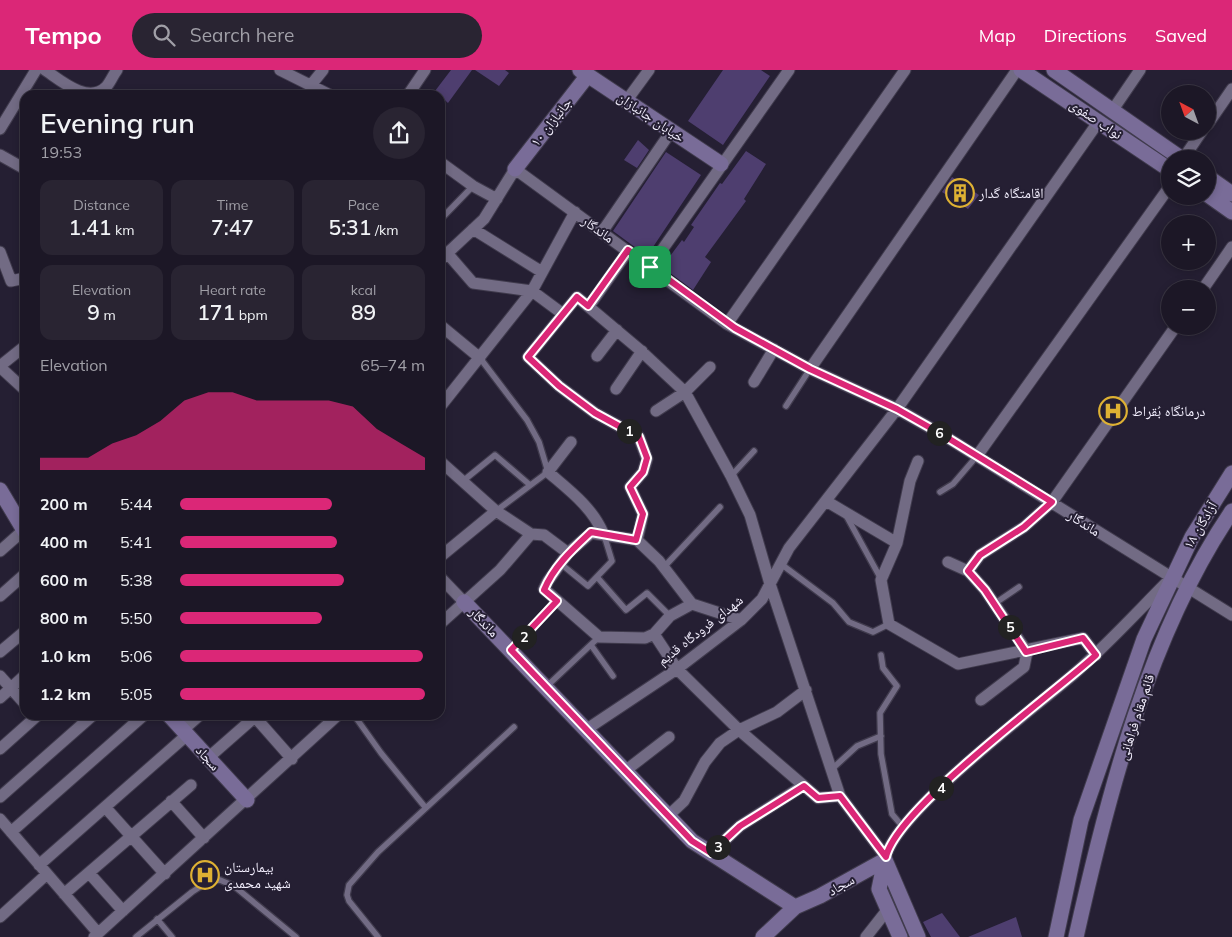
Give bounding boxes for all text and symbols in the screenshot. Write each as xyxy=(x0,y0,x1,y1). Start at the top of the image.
search box xyxy=(132,13,482,58)
text: Tempo xyxy=(25,20,102,50)
icon: search xyxy=(150,21,178,49)
text: Search here xyxy=(190,23,294,47)
text: Map xyxy=(979,24,1016,47)
text: Directions xyxy=(1044,24,1127,47)
text: Saved xyxy=(1155,24,1207,47)
north arrow xyxy=(1161,85,1216,140)
map controls xyxy=(1161,85,1216,335)
street label: خیابان جانبازان xyxy=(614,88,688,146)
street label: جانبازان ۱۰ xyxy=(526,94,576,150)
street label: نواب صفوی xyxy=(1066,95,1126,143)
text: Evening run xyxy=(40,105,195,140)
button: share xyxy=(373,107,425,159)
text: 19:53 xyxy=(40,142,82,162)
button: layers xyxy=(1161,150,1216,205)
building icon: اقامتگاه گدار xyxy=(945,178,975,208)
place label: اقامتگاه گدار xyxy=(978,184,1044,202)
text: Distance xyxy=(73,196,130,214)
text: Time xyxy=(217,196,248,214)
text: Pace xyxy=(348,196,379,214)
street label: ماندگار xyxy=(578,211,618,247)
text: 1.41 xyxy=(69,214,111,240)
text: 7:47 xyxy=(211,214,254,240)
text: 5:31 xyxy=(329,214,371,240)
button: + xyxy=(1161,215,1216,270)
text: km xyxy=(111,221,134,239)
text: /km xyxy=(371,221,398,239)
pin xyxy=(629,246,671,288)
icon: arrive xyxy=(636,253,664,281)
button: − xyxy=(1161,280,1216,335)
text: Elevation xyxy=(72,281,131,299)
text: Heart rate xyxy=(199,281,266,299)
text: kcal xyxy=(351,281,376,299)
text: 9 xyxy=(87,299,100,325)
text: 171 xyxy=(197,299,235,325)
text: 89 xyxy=(351,299,376,325)
text: m xyxy=(100,306,116,324)
text: bpm xyxy=(235,306,268,324)
text: Elevation xyxy=(40,355,108,375)
text: 65–74 m xyxy=(360,355,425,375)
hospital icon: درمانگاه بُقراط xyxy=(1098,396,1128,426)
place label: درمانگاه بُقراط xyxy=(1132,402,1206,420)
pin: 1 xyxy=(616,418,642,444)
pin: 6 xyxy=(926,420,952,446)
text: 1 xyxy=(625,422,634,440)
text: 6 xyxy=(935,424,944,442)
text: 200 m xyxy=(40,494,88,514)
text: 5:44 xyxy=(120,494,152,514)
street label: آزادگان ۱۸ xyxy=(1179,498,1221,552)
street label: ماندگار xyxy=(1064,505,1104,540)
text: 400 m xyxy=(40,532,88,552)
text: 5:41 xyxy=(120,532,152,552)
text: 600 m xyxy=(40,570,88,590)
text: 5:38 xyxy=(120,570,152,590)
street label: شهدای فرودگاه قدیم xyxy=(653,591,747,670)
street label: ماندگار xyxy=(465,602,503,641)
text: 800 m xyxy=(40,608,88,628)
text: 5:50 xyxy=(120,608,152,628)
pin: 5 xyxy=(998,614,1022,640)
text: 5 xyxy=(1006,618,1015,636)
pin: 2 xyxy=(512,624,536,650)
text: 2 xyxy=(520,628,529,646)
text: 1.0 km xyxy=(40,646,91,666)
text: 5:06 xyxy=(120,646,152,666)
street label: قائم مقام فراهانی xyxy=(1114,672,1159,762)
text: 1.2 km xyxy=(40,684,91,704)
text: 5:05 xyxy=(120,684,152,704)
street label: سجاد xyxy=(192,742,224,774)
pin: 4 xyxy=(928,776,954,800)
text: 4 xyxy=(937,779,946,797)
pin: 3 xyxy=(706,834,730,860)
text: 3 xyxy=(714,838,723,856)
place label: بیمارستان شهید محمدی xyxy=(224,858,291,892)
hospital icon: بیمارستان شهید محمدی xyxy=(190,860,220,890)
street label: سجاد xyxy=(824,870,858,900)

